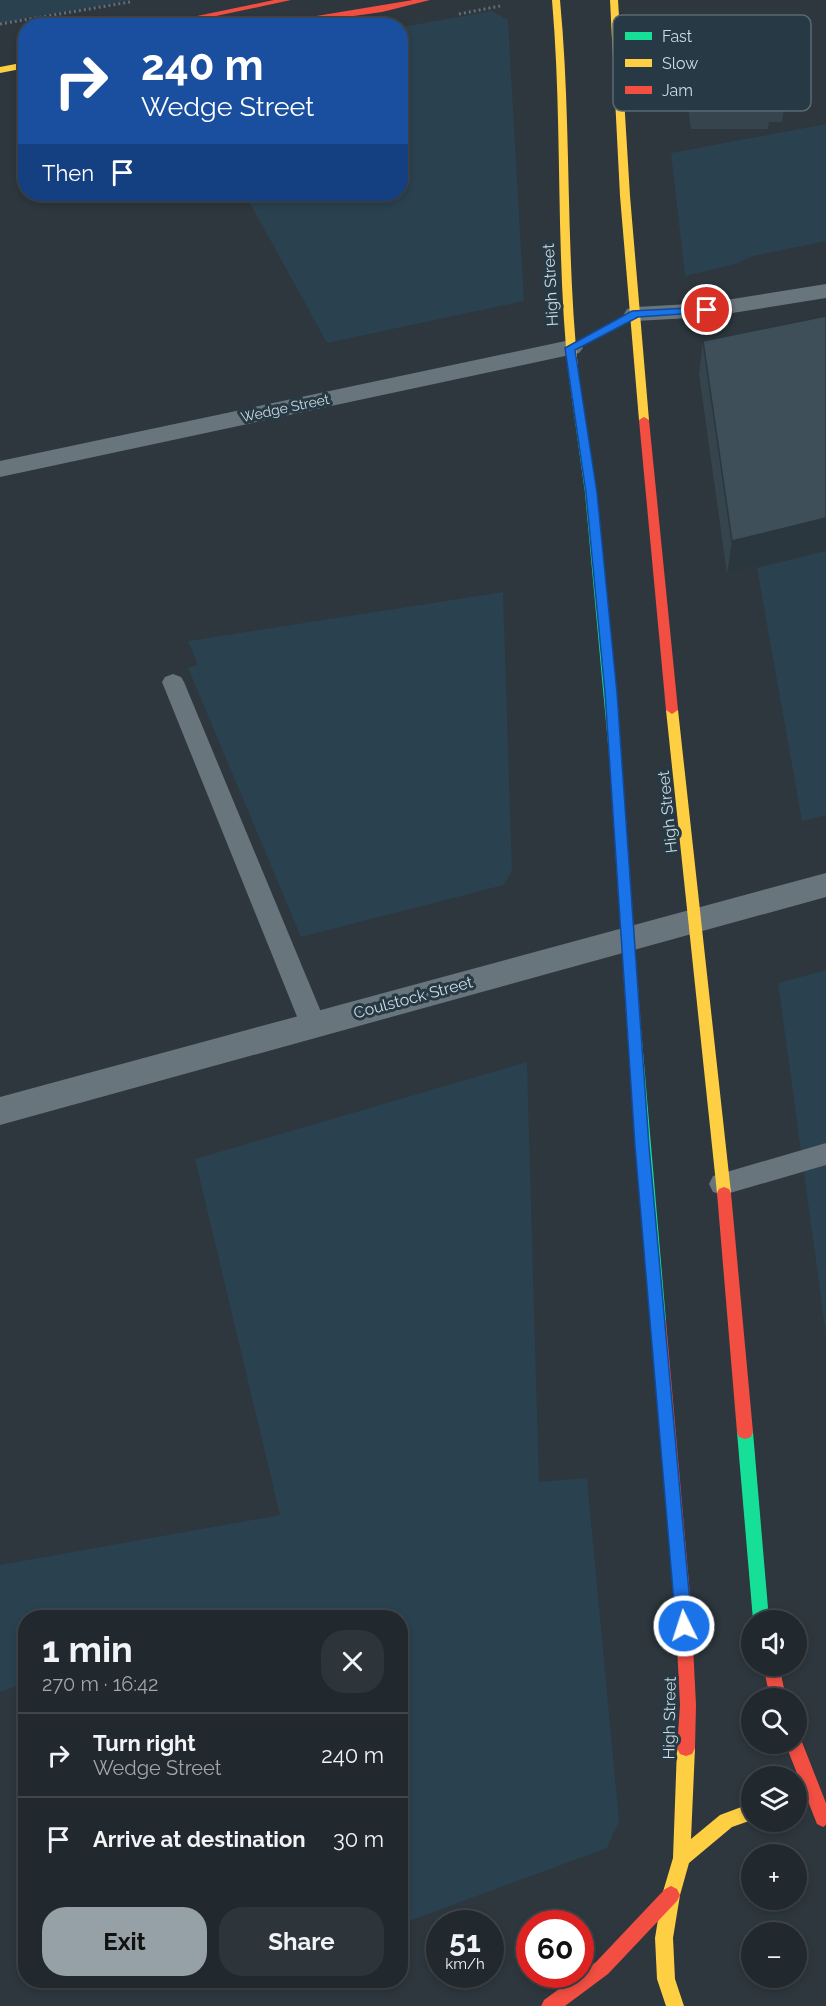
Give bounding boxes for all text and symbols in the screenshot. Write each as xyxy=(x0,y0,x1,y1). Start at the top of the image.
legend xyxy=(613,15,811,111)
text: Fast xyxy=(662,27,693,46)
text: 240 m xyxy=(141,41,264,90)
icon: right xyxy=(42,42,120,120)
text: Slow xyxy=(662,54,698,73)
text: Jam xyxy=(662,81,693,100)
text: Wedge Street xyxy=(141,91,314,122)
icon: arrive xyxy=(106,156,139,189)
text: Then xyxy=(42,160,94,186)
street label: High Street xyxy=(539,242,562,327)
pin xyxy=(681,284,732,335)
icon: arrive xyxy=(690,293,723,326)
street label: Wedge Street xyxy=(239,391,331,425)
street label: High Street xyxy=(654,769,681,854)
street label: Coulstock Street xyxy=(351,972,475,1023)
position arrow xyxy=(652,1594,716,1658)
map controls xyxy=(741,1610,807,1988)
button: sound xyxy=(741,1610,807,1676)
text: 1 min xyxy=(42,1628,133,1670)
button: close xyxy=(321,1630,384,1693)
text: 270 m · 16:42 xyxy=(42,1672,158,1696)
street label: High Street xyxy=(659,1676,680,1760)
button: search xyxy=(741,1688,807,1754)
text: Turn right xyxy=(93,1730,196,1756)
icon: right xyxy=(42,1739,75,1772)
text: 240 m xyxy=(321,1742,384,1768)
text: Wedge Street xyxy=(93,1756,221,1780)
button: layers xyxy=(741,1766,807,1832)
icon: arrive xyxy=(42,1823,75,1856)
text: Arrive at destination xyxy=(93,1826,306,1852)
text: 30 m xyxy=(333,1826,384,1852)
button: + xyxy=(741,1844,807,1910)
button: Exit xyxy=(42,1907,207,1976)
button: Share xyxy=(219,1907,384,1976)
speed limit sign: 60 xyxy=(516,1910,594,1988)
button: − xyxy=(741,1922,807,1988)
text: 51 xyxy=(449,1924,481,1959)
text: km/h xyxy=(445,1955,485,1973)

